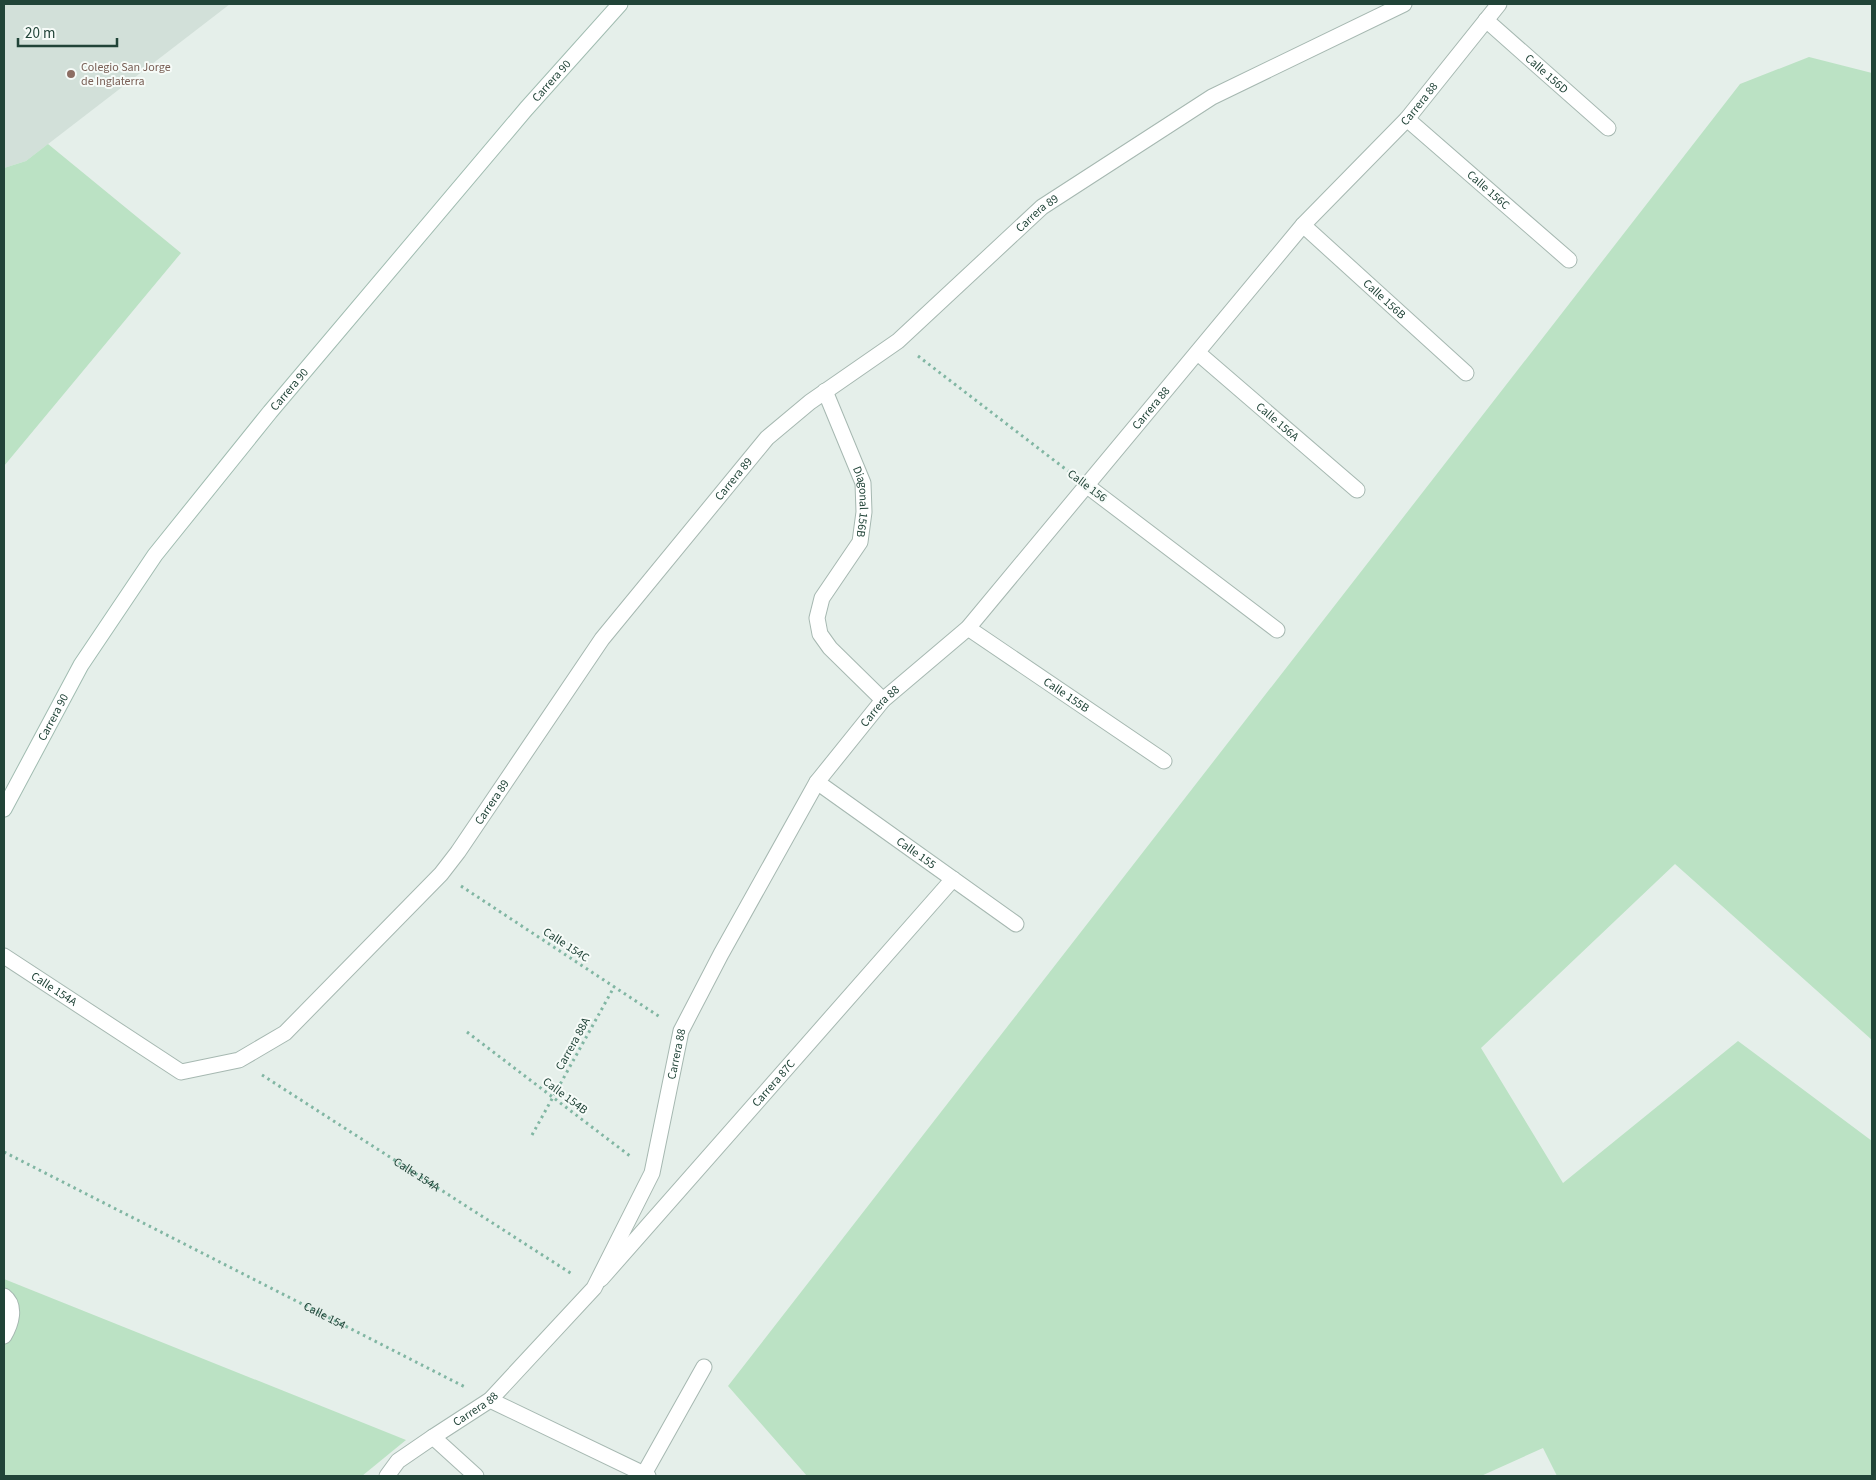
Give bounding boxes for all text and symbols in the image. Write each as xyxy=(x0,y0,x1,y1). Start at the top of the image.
scale bar xyxy=(18,15,116,47)
text: 20 m xyxy=(25,23,55,44)
street label: Calle 156D xyxy=(1521,50,1572,98)
street label: Carrera 90 xyxy=(528,56,575,106)
place label: Colegio San Jorge de Inglaterra xyxy=(81,59,171,90)
marker: Colegio San Jorge de Inglaterra xyxy=(65,68,77,80)
street label: Carrera 88 xyxy=(1397,78,1442,129)
street label: Calle 156C xyxy=(1463,166,1514,214)
street label: Carrera 89 xyxy=(1012,190,1062,236)
street label: Calle 156B xyxy=(1359,275,1410,323)
street label: Carrera 90 xyxy=(266,364,312,414)
street label: Carrera 88 xyxy=(1128,383,1174,433)
street label: Calle 156A xyxy=(1252,398,1303,445)
street label: Carrera 89 xyxy=(711,454,756,504)
street label: Diagonal 156B xyxy=(848,464,873,538)
street label: Calle 156 xyxy=(1064,466,1110,506)
street label: Calle 155B xyxy=(1040,673,1093,717)
street label: Carrera 88 xyxy=(856,681,903,730)
street label: Carrera 90 xyxy=(33,691,73,744)
street label: Carrera 89 xyxy=(470,776,513,828)
street label: Calle 155 xyxy=(893,833,940,873)
street label: Calle 154C xyxy=(540,924,593,966)
street label: Calle 154A xyxy=(28,968,81,1010)
street label: Carrera 88A xyxy=(552,1014,595,1073)
street label: Carrera 88 xyxy=(663,1027,690,1081)
street label: Carrera 87C xyxy=(748,1055,799,1111)
street label: Calle 154B xyxy=(539,1073,591,1119)
street label: Calle 154A xyxy=(390,1153,444,1196)
street label: Calle 154 xyxy=(301,1298,349,1333)
street label: Carrera 88 xyxy=(450,1388,502,1430)

